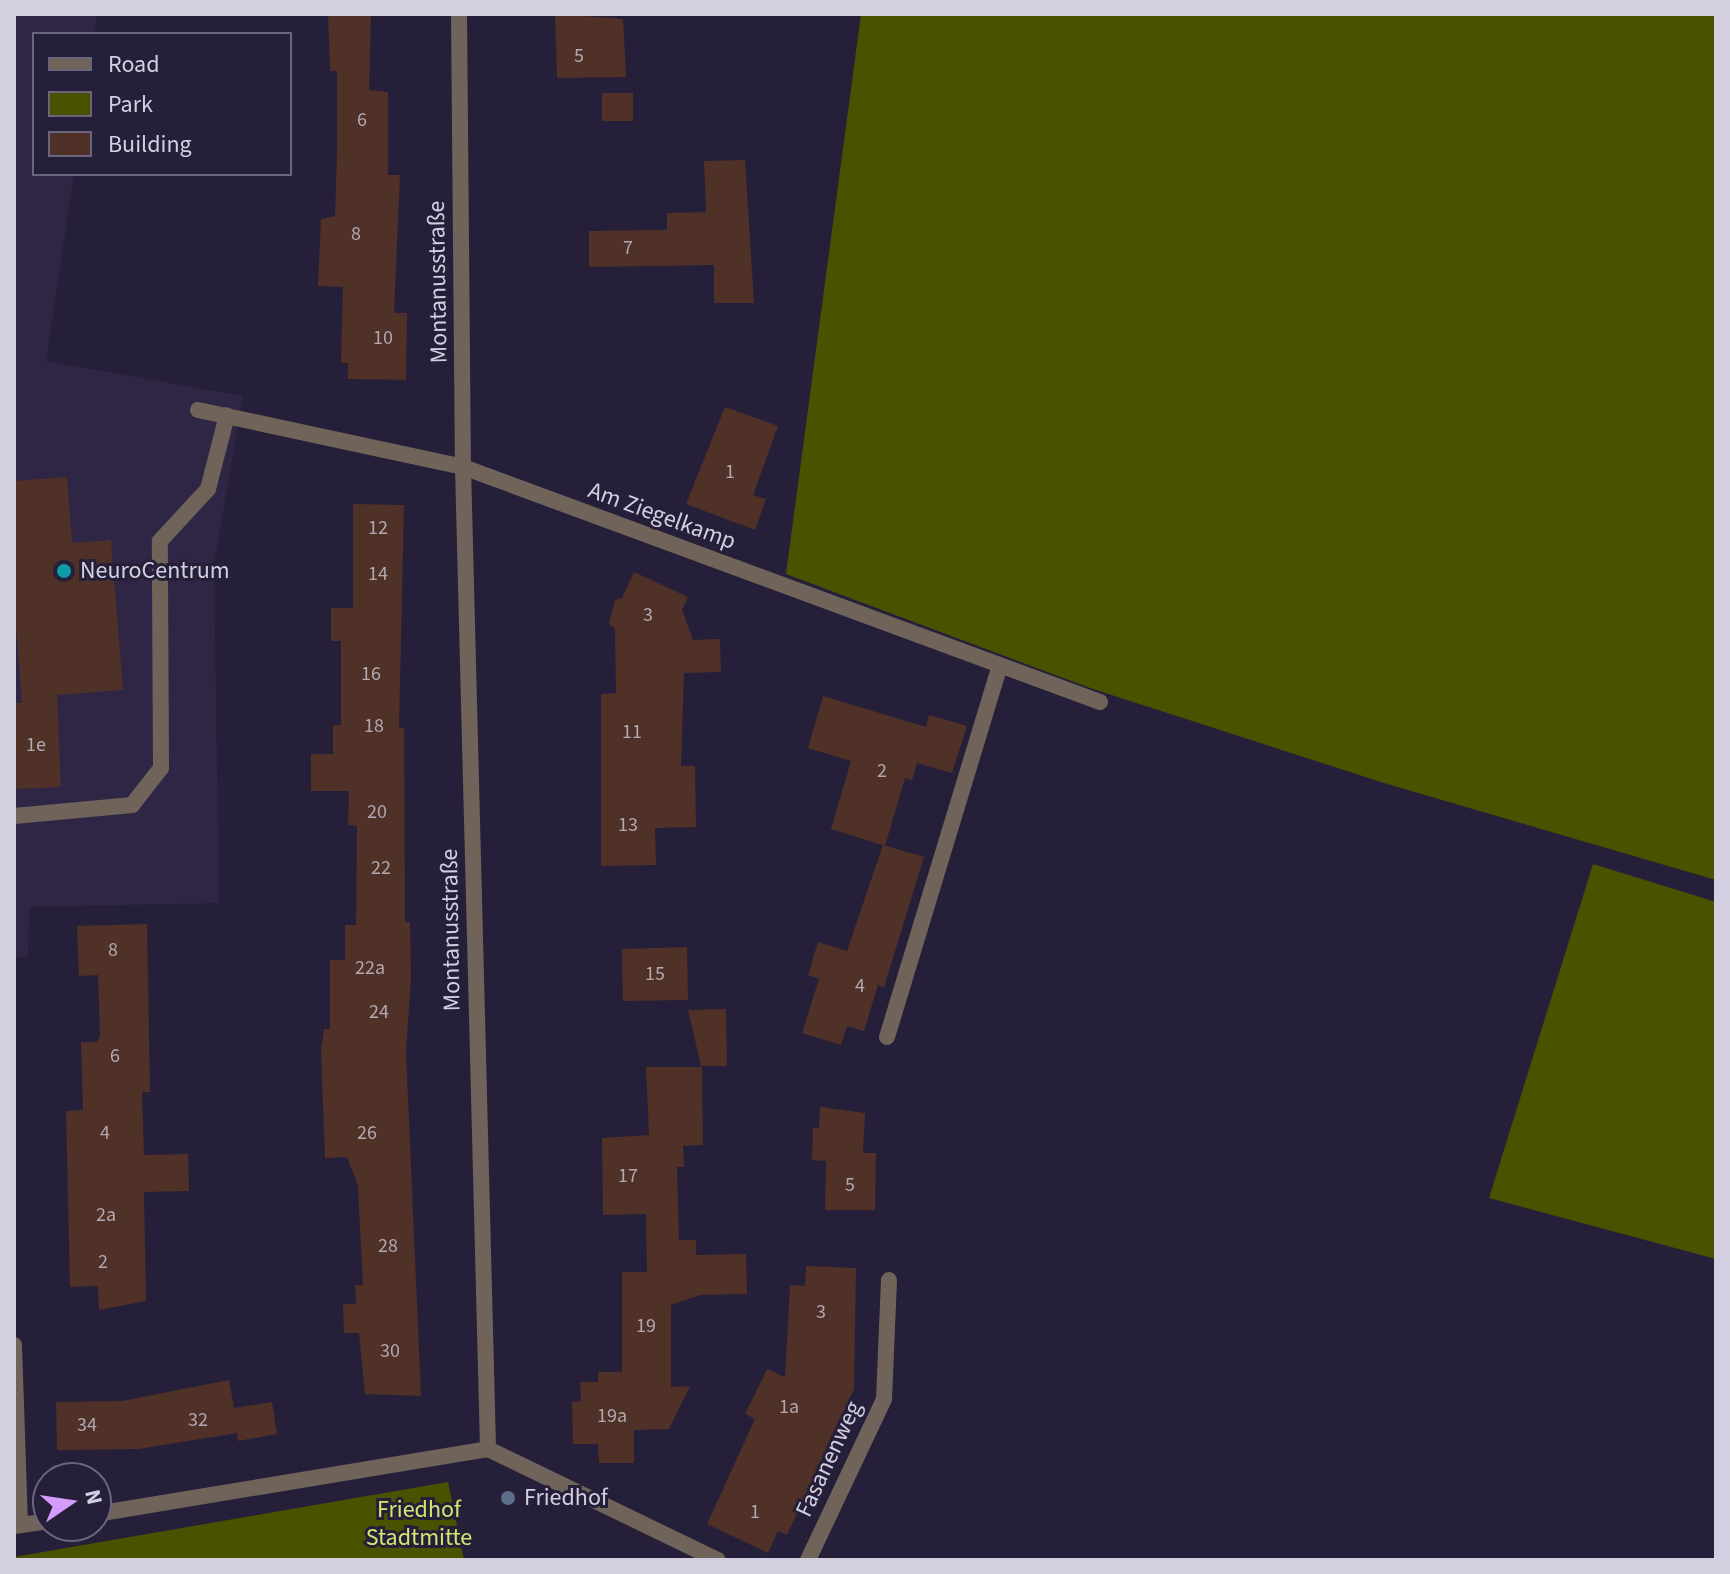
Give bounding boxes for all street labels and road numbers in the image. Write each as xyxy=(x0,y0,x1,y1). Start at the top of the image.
street label: Montanusstraße xyxy=(422,200,454,364)
street label: Am Ziegelkamp xyxy=(584,476,740,556)
street label: Montanusstraße xyxy=(435,848,467,1012)
street label: Fasanenweg xyxy=(790,1397,868,1521)

